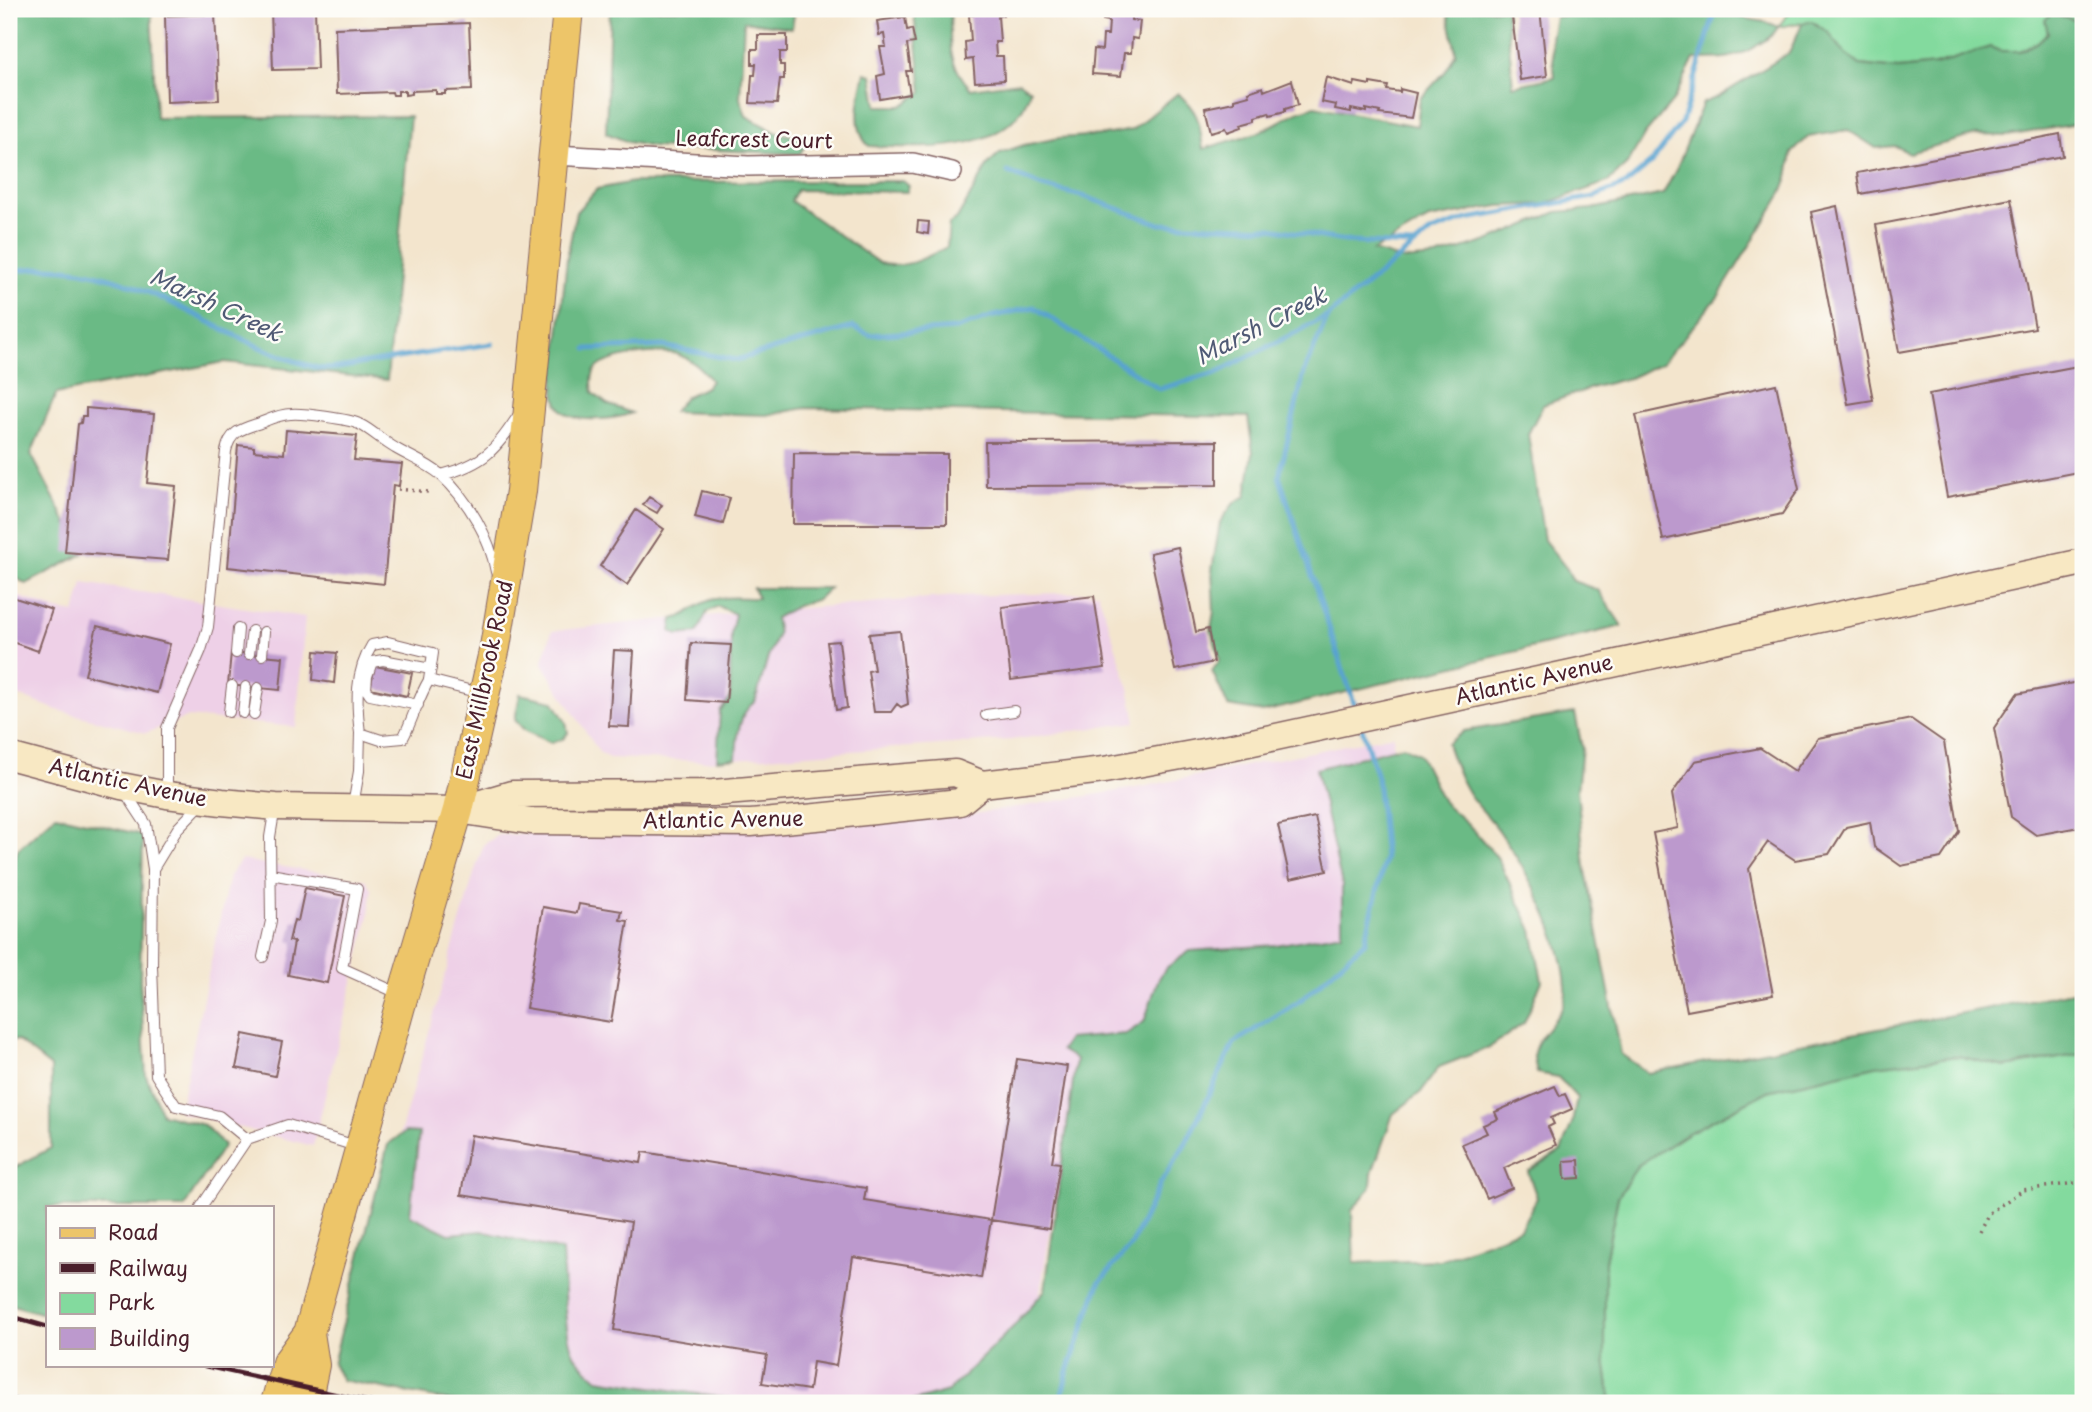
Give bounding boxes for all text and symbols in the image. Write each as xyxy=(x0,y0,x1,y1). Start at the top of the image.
street label: Leafcrest Court xyxy=(675,121,833,155)
water label: Marsh Creek xyxy=(145,258,290,350)
water label: Marsh Creek xyxy=(1189,276,1333,373)
street label: East Millbrook Road xyxy=(446,577,520,782)
street label: Atlantic Avenue xyxy=(1452,644,1616,712)
street label: Atlantic Avenue xyxy=(46,749,210,813)
street label: Atlantic Avenue xyxy=(642,801,804,835)
legend xyxy=(46,1206,273,1366)
text: Road xyxy=(108,1215,159,1247)
text: Railway xyxy=(108,1251,188,1283)
text: Park xyxy=(108,1285,155,1317)
text: Building xyxy=(108,1321,190,1353)

